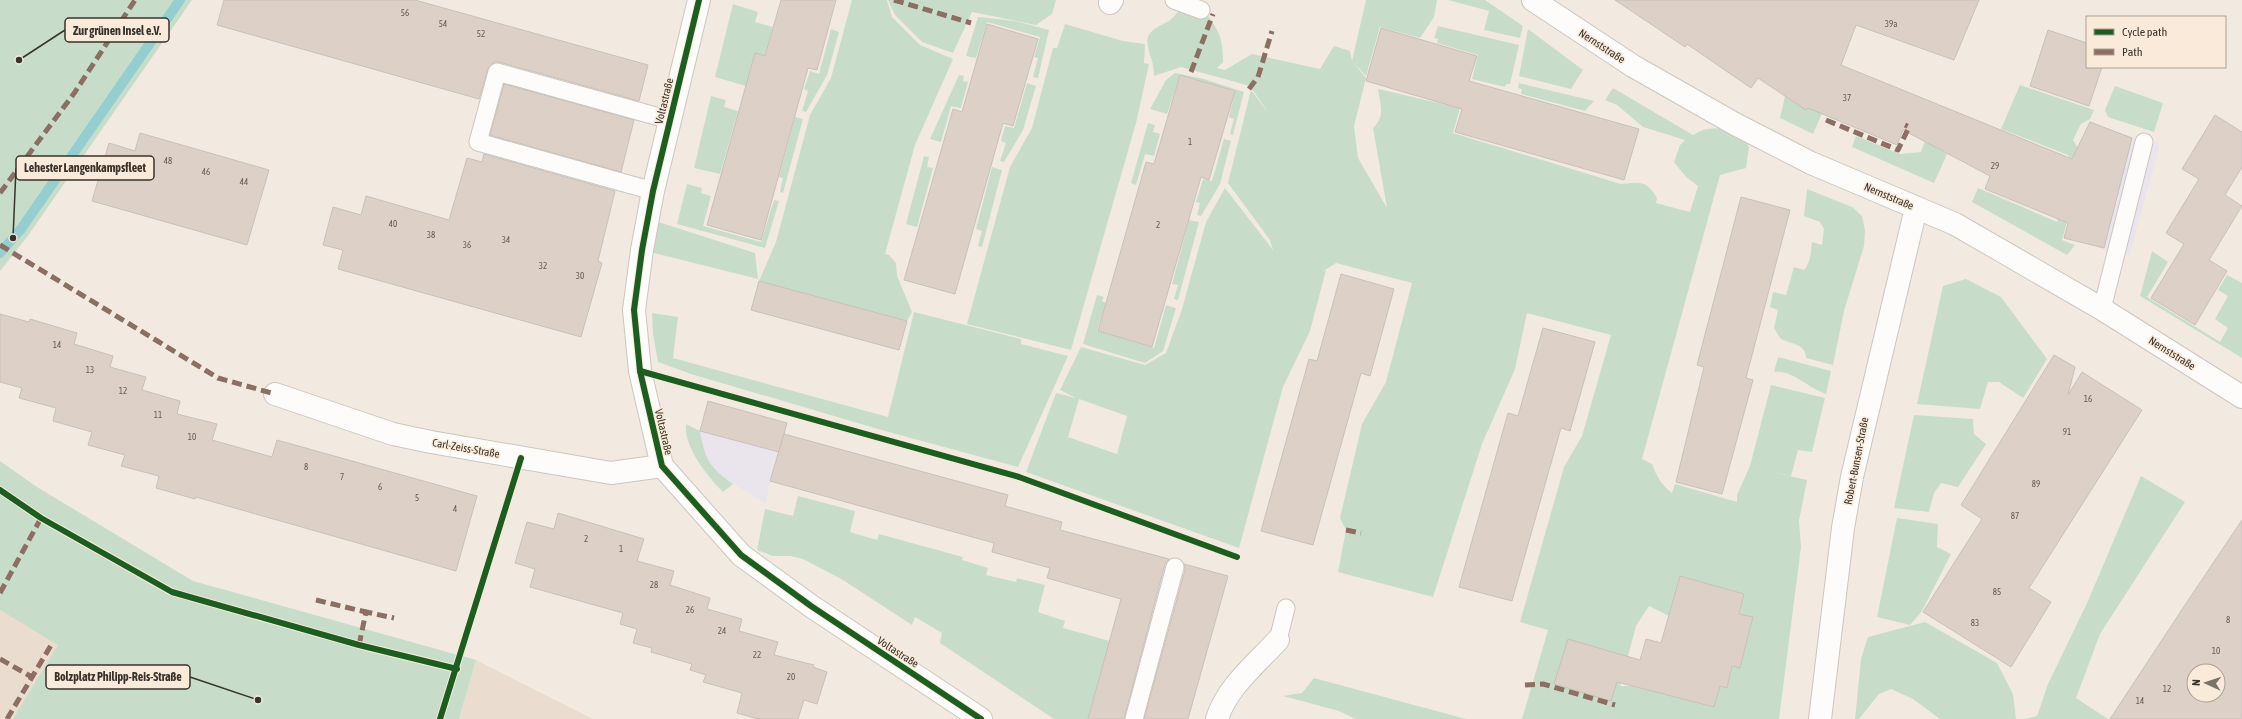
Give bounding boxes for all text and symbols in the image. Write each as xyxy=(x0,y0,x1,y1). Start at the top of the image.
house number: 56 xyxy=(401,8,409,18)
legend xyxy=(2086,16,2226,68)
callout: Zur grünen Insel e.V. xyxy=(65,18,169,42)
house number: 54 xyxy=(439,19,447,29)
house number: 39a xyxy=(1885,19,1897,29)
text: Zur grünen Insel e.V. xyxy=(73,24,161,38)
text: Cycle path xyxy=(2122,25,2167,39)
street label: Nernststraße xyxy=(1577,27,1627,65)
house number: 52 xyxy=(477,29,485,39)
text: Path xyxy=(2122,45,2143,59)
street label: Voltastraße xyxy=(653,77,675,125)
house number: 37 xyxy=(1843,93,1851,103)
house number: 1 xyxy=(1188,137,1192,147)
callout: Lehester Langenkampsfleet xyxy=(16,156,154,180)
house number: 48 xyxy=(164,156,172,166)
text: Lehester Langenkampsfleet xyxy=(24,161,146,175)
house number: 29 xyxy=(1991,161,1999,171)
house number: 46 xyxy=(202,167,210,177)
house number: 44 xyxy=(240,177,248,187)
street label: Nernststraße xyxy=(1862,180,1916,212)
house number: 40 xyxy=(389,219,397,229)
house number: 2 xyxy=(1156,220,1160,230)
house number: 38 xyxy=(427,230,435,240)
house number: 34 xyxy=(502,235,510,245)
house number: 36 xyxy=(463,240,471,250)
house number: 32 xyxy=(539,261,547,271)
house number: 30 xyxy=(576,271,584,281)
street label: Nernststraße xyxy=(2147,334,2197,372)
house number: 14 xyxy=(53,340,61,350)
house number: 13 xyxy=(86,365,94,375)
house number: 12 xyxy=(119,386,127,396)
house number: 16 xyxy=(2084,394,2092,404)
street label: Voltastraße xyxy=(653,408,675,456)
house number: 11 xyxy=(154,410,162,420)
street label: Robert-Bunsen-Straße xyxy=(1842,416,1870,506)
house number: 91 xyxy=(2063,427,2071,437)
house number: 10 xyxy=(188,432,196,442)
street label: Carl-Zeiss-Straße xyxy=(431,436,501,460)
house number: 8 xyxy=(304,462,308,472)
house number: 7 xyxy=(340,472,344,482)
house number: 89 xyxy=(2032,479,2040,489)
house number: 6 xyxy=(378,482,382,492)
house number: 5 xyxy=(415,493,419,503)
house number: 4 xyxy=(453,504,457,514)
house number: 87 xyxy=(2011,511,2019,521)
house number: 2 xyxy=(584,534,588,544)
house number: 1 xyxy=(619,544,623,554)
house number: 28 xyxy=(650,580,658,590)
house number: 85 xyxy=(1993,587,2001,597)
house number: 26 xyxy=(686,605,694,615)
house number: 8 xyxy=(2226,615,2230,625)
house number: 83 xyxy=(1971,618,1979,628)
house number: 24 xyxy=(718,626,726,636)
street label: Voltastraße xyxy=(875,634,921,670)
house number: 10 xyxy=(2212,646,2220,656)
house number: 22 xyxy=(753,650,761,660)
north arrow xyxy=(2186,663,2226,703)
callout: Bolzplatz Philipp-Reis-Straße xyxy=(46,665,190,689)
text: Bolzplatz Philipp-Reis-Straße xyxy=(54,670,182,684)
house number: 20 xyxy=(787,672,795,682)
text: N xyxy=(2190,679,2202,686)
house number: 12 xyxy=(2163,684,2171,694)
house number: 14 xyxy=(2136,696,2144,706)

